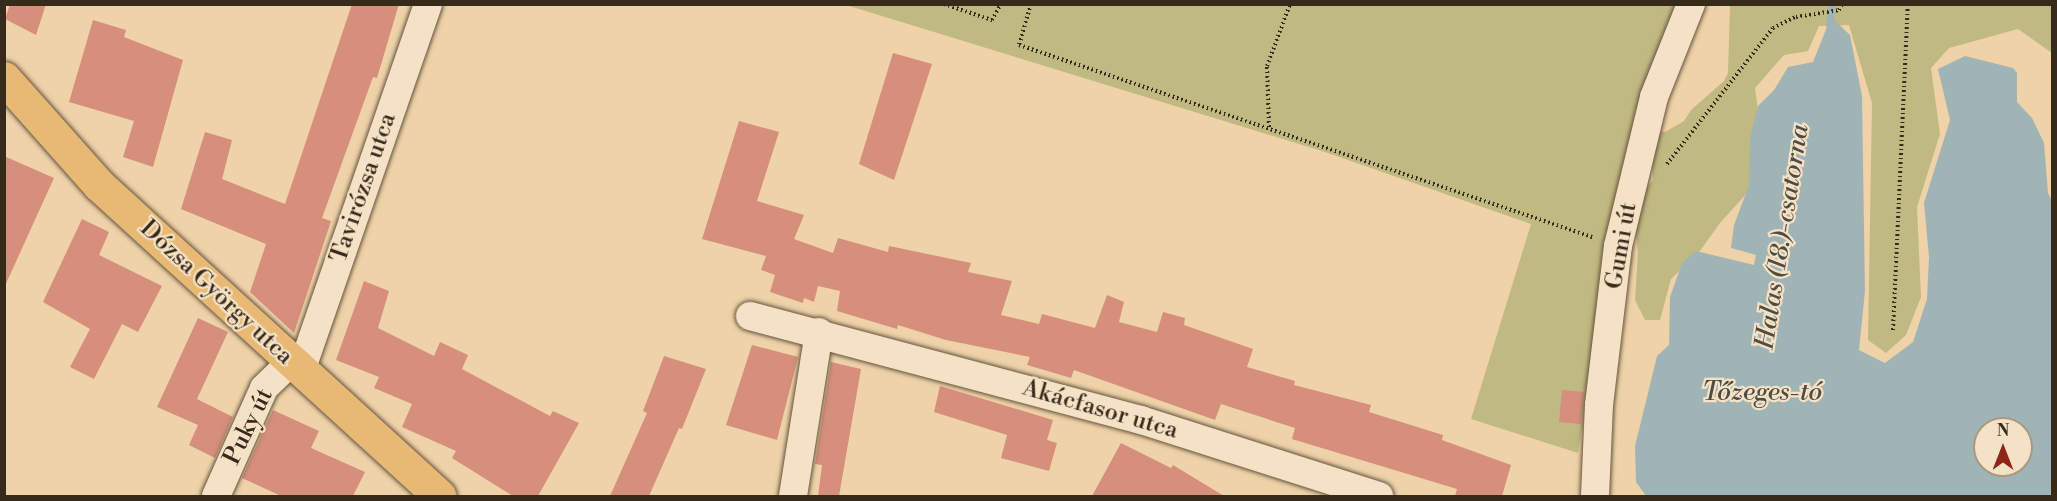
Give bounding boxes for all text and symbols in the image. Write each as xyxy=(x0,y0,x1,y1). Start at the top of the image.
street label: Tavirózsa utca xyxy=(325,109,403,267)
water label: Halas (18.)-csatorna xyxy=(1750,122,1816,352)
street label: Gumi út xyxy=(1600,200,1644,292)
street label: Dózsa György utca xyxy=(133,215,299,371)
street label: Akácfasor utca xyxy=(1019,374,1181,446)
water label: Tőzeges-tó xyxy=(1702,377,1822,409)
street label: Puky út xyxy=(218,384,280,470)
north arrow xyxy=(1973,417,2033,477)
text: N xyxy=(1997,421,2009,441)

